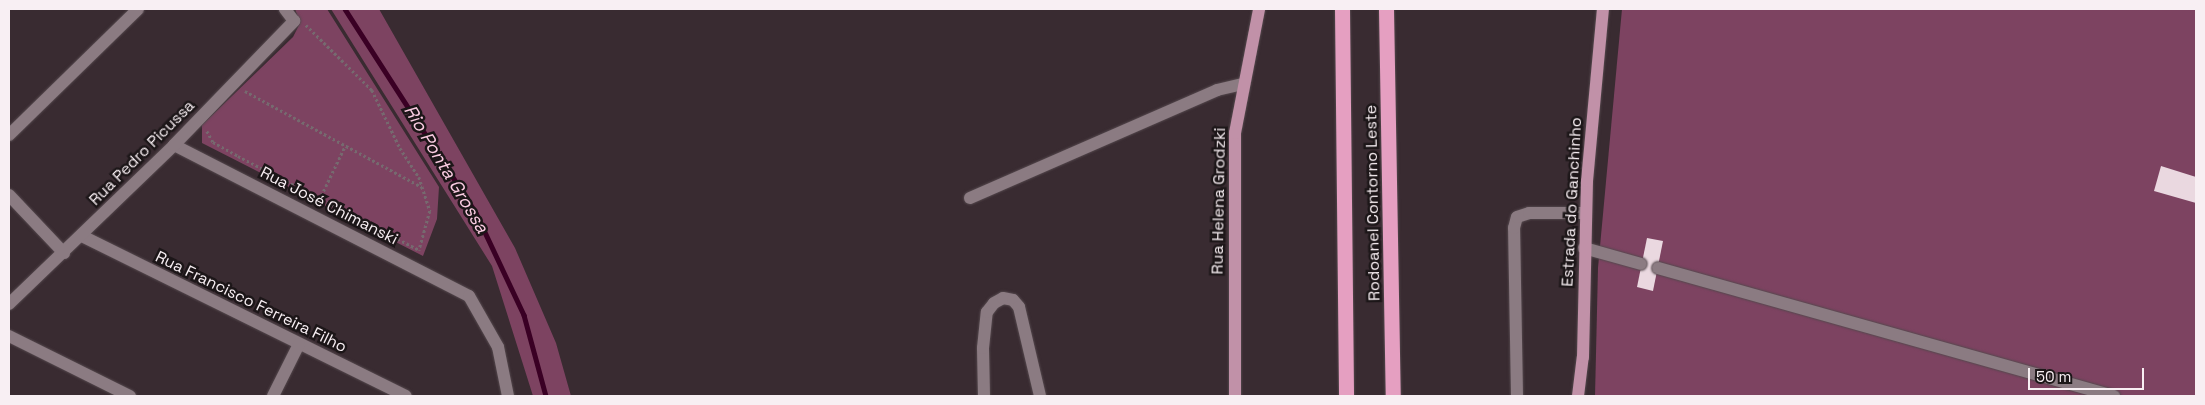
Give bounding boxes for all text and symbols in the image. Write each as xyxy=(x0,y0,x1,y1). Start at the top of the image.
street label: Rua Pedro Picussa xyxy=(85,96,199,210)
water label: Rio Ponta Grossa xyxy=(399,101,493,237)
street label: Rodoanel Contorno Leste xyxy=(1362,105,1384,301)
street label: Estrada do Ganchinho xyxy=(1558,117,1586,287)
street label: Rua Helena Grodzki xyxy=(1208,127,1230,275)
street label: Rua José Chimanski xyxy=(257,163,401,249)
street label: Rua Francisco Ferreira Filho xyxy=(152,247,350,357)
scale bar xyxy=(2030,358,2146,390)
text: 50 m xyxy=(2036,367,2071,386)

